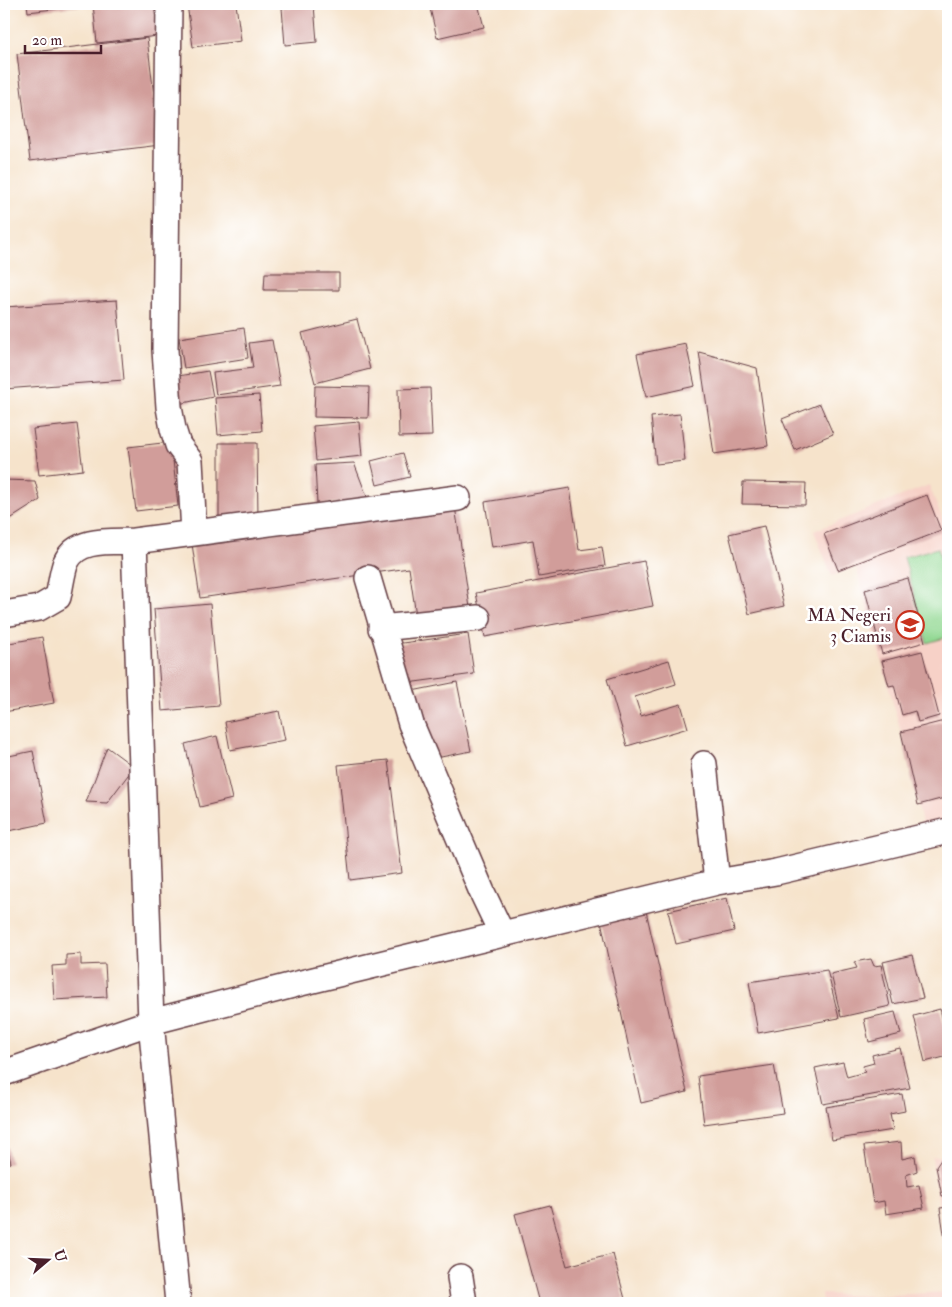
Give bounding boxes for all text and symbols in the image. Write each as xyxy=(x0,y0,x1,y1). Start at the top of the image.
scale bar xyxy=(25,22,101,54)
text: 20 m xyxy=(32,31,62,50)
place label: MA Negeri 3 Ciamis xyxy=(807,604,891,648)
school or university icon: MA Negeri 3 Ciamis xyxy=(895,610,925,640)
north arrow xyxy=(22,1234,72,1284)
text: U xyxy=(50,1248,70,1264)

